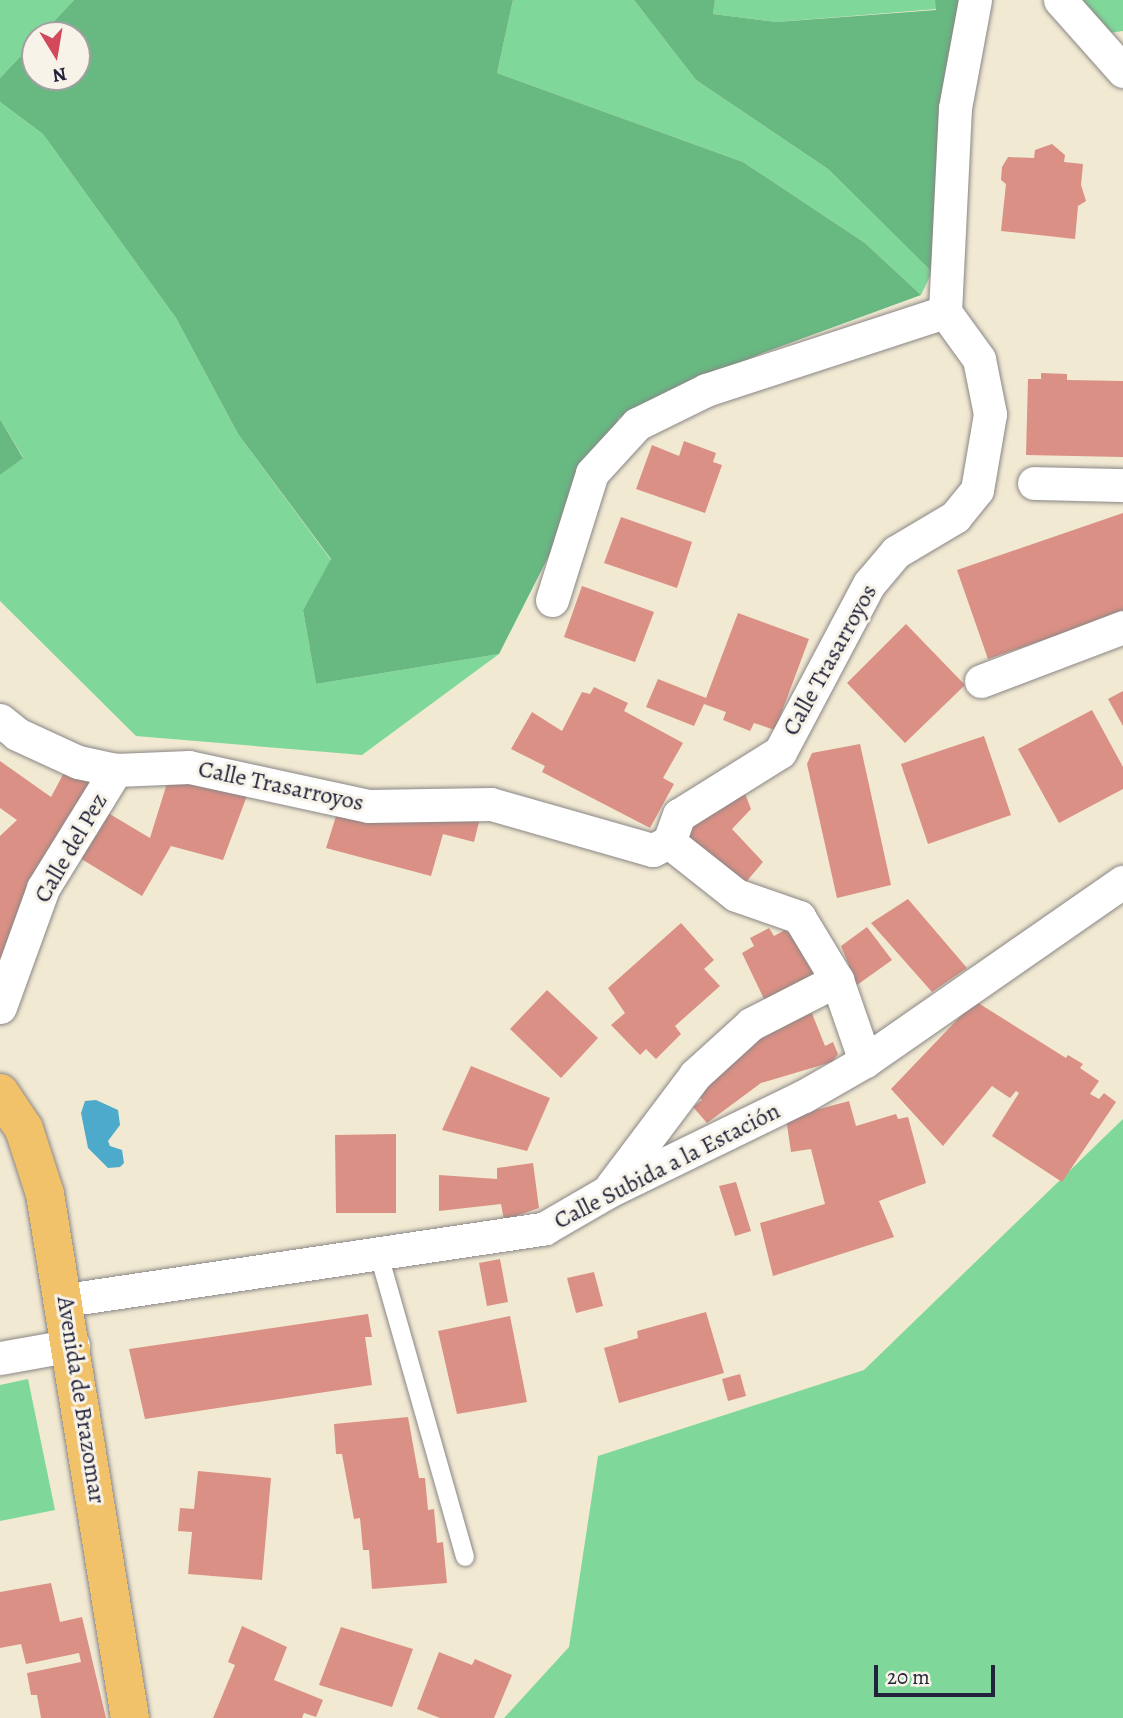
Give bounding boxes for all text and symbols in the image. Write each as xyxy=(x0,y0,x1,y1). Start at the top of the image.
north arrow xyxy=(21,21,91,91)
text: N xyxy=(50,61,69,89)
street label: Calle Trasarroyos xyxy=(777,579,883,741)
street label: Calle Trasarroyos xyxy=(196,754,366,818)
street label: Calle del Pez xyxy=(28,788,114,908)
street label: Calle Subida a la Estación xyxy=(549,1097,785,1235)
street label: Avenida de Brazomar xyxy=(50,1294,112,1506)
scale bar xyxy=(878,1652,999,1696)
text: 20 m xyxy=(887,1663,930,1691)

